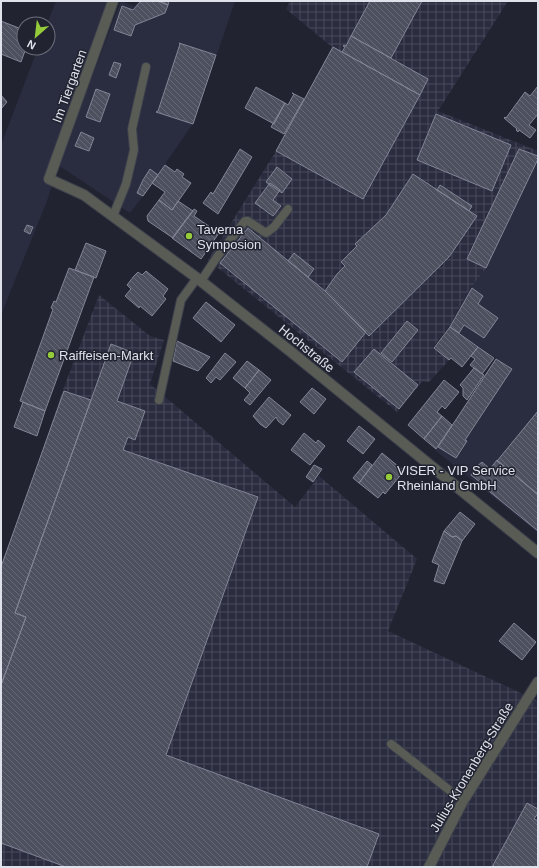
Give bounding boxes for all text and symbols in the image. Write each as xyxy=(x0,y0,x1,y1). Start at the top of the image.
north arrow xyxy=(16,16,56,56)
text: N xyxy=(25,38,38,52)
street label: Im Tiergarten xyxy=(49,48,90,125)
place label: Taverna Symposion xyxy=(197,222,261,252)
marker: Taverna Symposion xyxy=(184,231,194,241)
street label: Hochstraße xyxy=(276,321,338,375)
place label: Raiffeisen-Markt xyxy=(59,348,154,363)
marker: Raiffeisen-Markt xyxy=(46,350,56,360)
place label: VISER - VIP Service Rheinland GmbH xyxy=(397,463,515,493)
marker: VISER - VIP Service Rheinland GmbH xyxy=(384,472,394,482)
street label: Julius-Kronenberg-Straße xyxy=(427,700,516,835)

